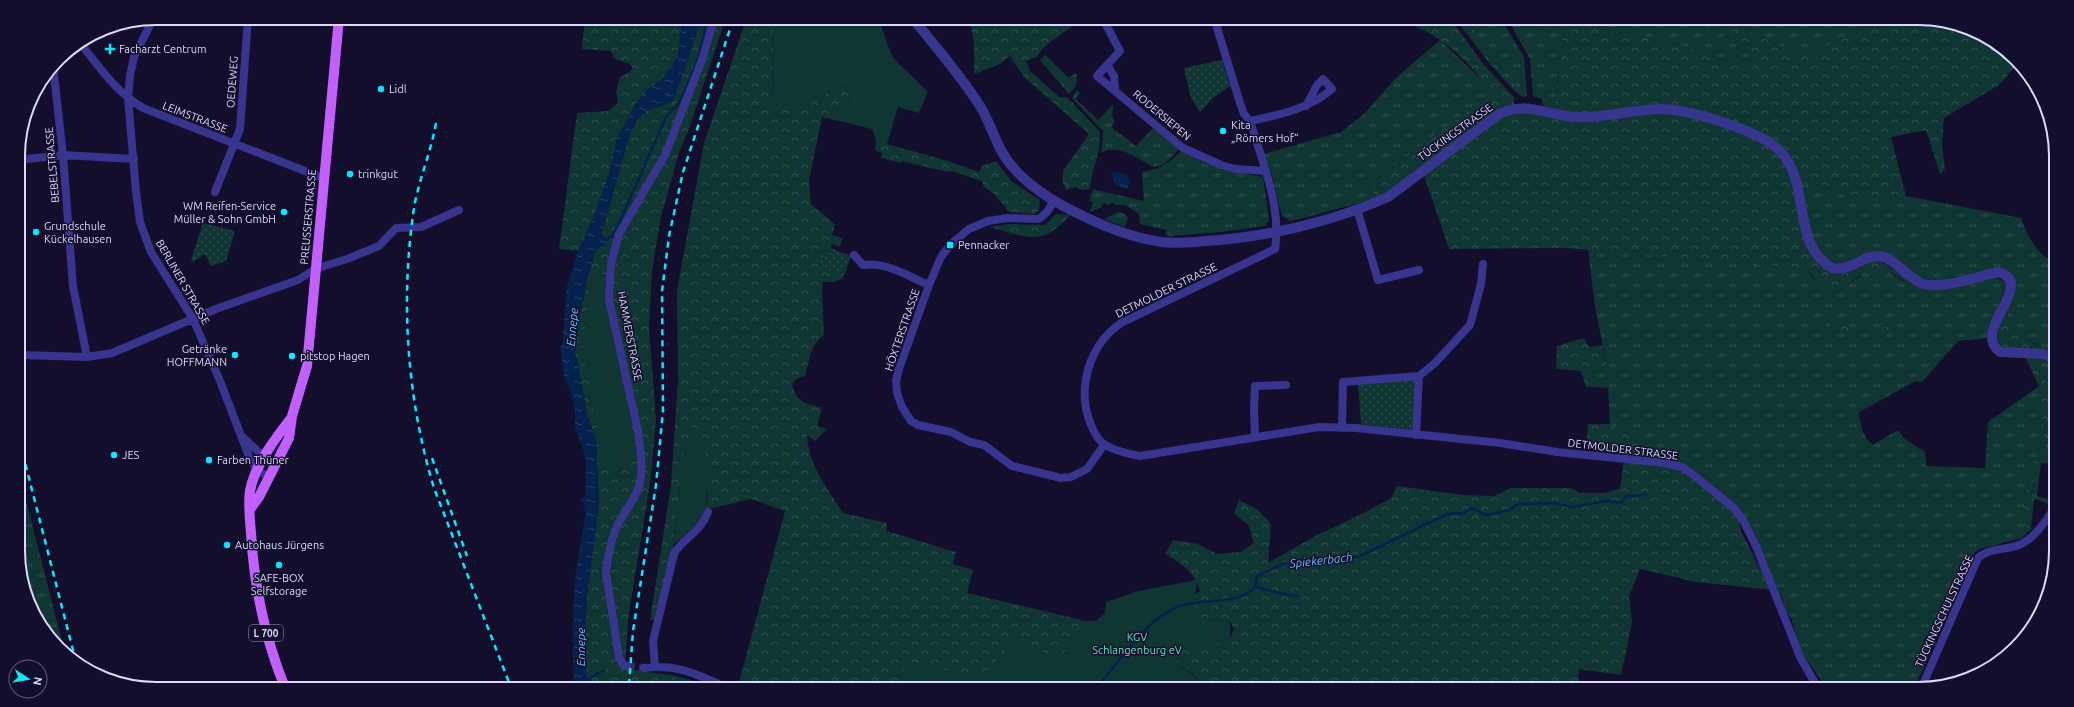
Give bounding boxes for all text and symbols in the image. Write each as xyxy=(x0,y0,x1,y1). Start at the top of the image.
marker: Facharzt Centrum xyxy=(104,43,116,55)
place label: Facharzt Centrum xyxy=(119,43,207,55)
street label: OEDEWEG xyxy=(224,56,240,108)
place label: Lidl xyxy=(389,83,407,95)
marker: Lidl xyxy=(376,84,386,94)
street label: RODERSIEPEN xyxy=(1131,87,1193,143)
street label: LEIMSTRASSE xyxy=(161,99,229,135)
street label: TÜCKINGSTRASSE xyxy=(1415,101,1495,163)
place label: Kita „Römers Hof“ xyxy=(1231,119,1298,144)
marker: Kita „Römers Hof“ xyxy=(1218,126,1228,136)
street label: BEBELSTRASSE xyxy=(43,127,61,203)
place label: trinkgut xyxy=(358,168,398,180)
street label: PREUSSERSTRASSE xyxy=(298,169,318,265)
marker: trinkgut xyxy=(345,169,355,179)
place label: WM Reifen-Service Müller & Sohn GmbH xyxy=(174,200,276,225)
marker: WM Reifen-Service Müller & Sohn GmbH xyxy=(279,207,289,217)
place label: Grundschule Kückelhausen xyxy=(44,220,112,245)
marker: Grundschule Kückelhausen xyxy=(31,227,41,237)
street label: BERLINER STRASSE xyxy=(154,237,212,327)
place label: Pennacker xyxy=(958,239,1010,251)
marker: Pennacker xyxy=(945,240,955,250)
street label: DETMOLDER STRASSE xyxy=(1113,260,1219,320)
street label: HÖXTERSTRASSE xyxy=(882,287,922,373)
street label: HAMMERSTRASSE xyxy=(615,290,645,382)
water label: Ennepe xyxy=(564,307,580,347)
place label: Getränke HOFFMANN xyxy=(167,343,227,368)
marker: Getränke HOFFMANN xyxy=(230,350,240,360)
place label: pitstop Hagen xyxy=(300,350,370,362)
marker: pitstop Hagen xyxy=(287,351,297,361)
street label: DETMOLDER STRASSE xyxy=(1567,436,1679,462)
place label: JES xyxy=(122,449,140,461)
marker: JES xyxy=(109,450,119,460)
place label: Farben Thüner xyxy=(217,454,290,466)
marker: Farben Thüner xyxy=(204,455,214,465)
place label: Autohaus Jürgens xyxy=(235,539,324,551)
marker: Autohaus Jürgens xyxy=(222,540,232,550)
water label: Spiekerbach xyxy=(1288,550,1353,570)
street label: TÜCKINGSCHULSTRASSE xyxy=(1913,553,1975,669)
marker: SAFE-BOX Selfstorage xyxy=(274,560,284,570)
place label: SAFE-BOX Selfstorage xyxy=(251,572,307,597)
road number: L 700 xyxy=(249,625,283,641)
water label: Ennepe xyxy=(574,628,587,666)
park label: KGV Schlangenburg eV xyxy=(1092,631,1182,656)
north arrow xyxy=(8,659,48,699)
text: N xyxy=(31,676,45,686)

